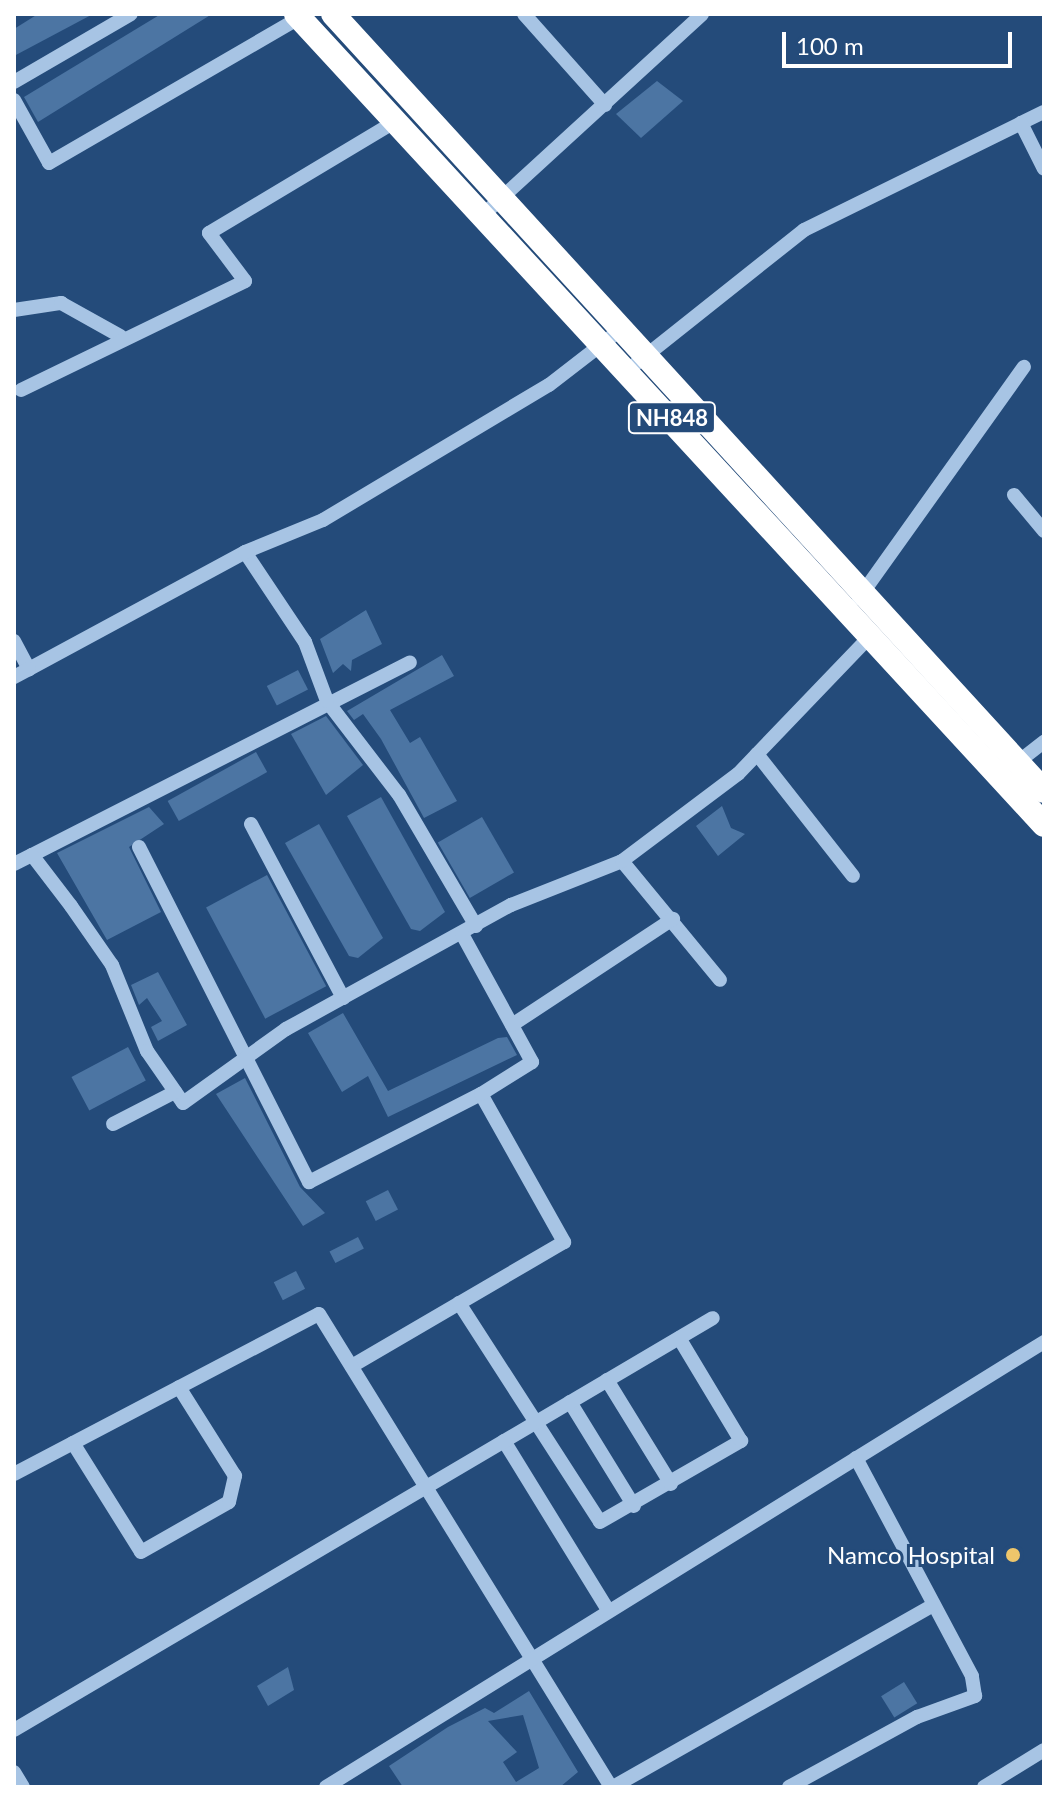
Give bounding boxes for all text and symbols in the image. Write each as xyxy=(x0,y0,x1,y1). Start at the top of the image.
scale bar xyxy=(786,16,1016,66)
text: 100 m xyxy=(796,31,864,60)
road number: NH848 xyxy=(626,400,718,436)
place label: Namco Hospital xyxy=(827,1541,995,1569)
marker: Namco Hospital xyxy=(1002,1544,1024,1566)

